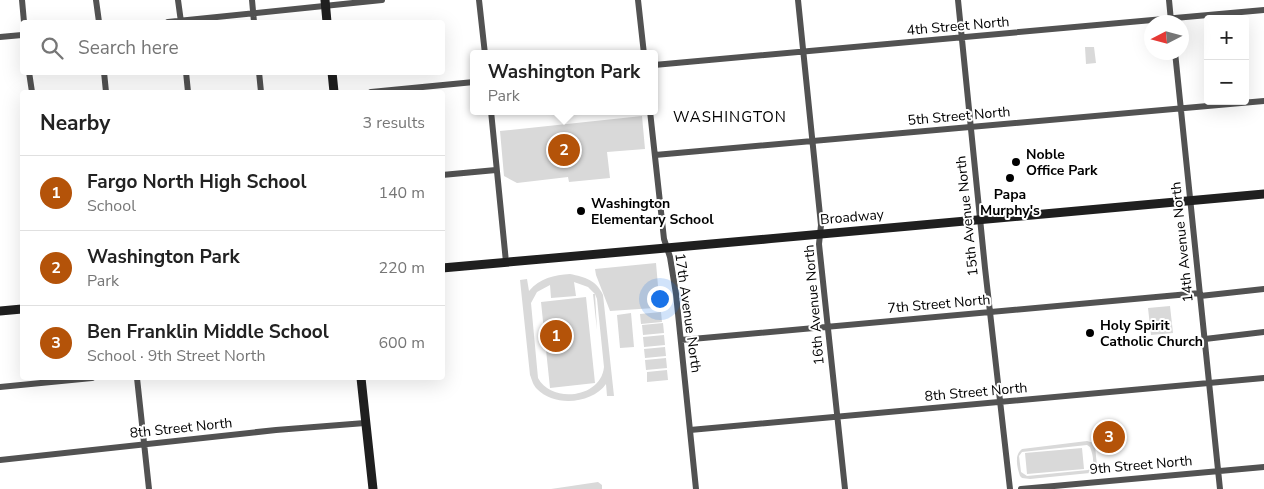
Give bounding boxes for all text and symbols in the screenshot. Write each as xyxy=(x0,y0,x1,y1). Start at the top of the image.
street label: 4th Street North xyxy=(906,12,1010,40)
north arrow xyxy=(1144,15,1189,60)
map controls xyxy=(1204,15,1249,105)
button: + xyxy=(1204,15,1249,60)
search box xyxy=(20,20,445,75)
icon: search xyxy=(38,34,66,62)
text: Search here xyxy=(78,35,179,61)
popup xyxy=(470,50,658,115)
text: Washington Park xyxy=(488,59,640,85)
button: − xyxy=(1204,60,1249,105)
text: Park xyxy=(488,85,520,107)
street label: 5th Street North xyxy=(907,102,1011,130)
district label: WASHINGTON xyxy=(673,107,787,127)
text: Nearby xyxy=(40,109,110,137)
text: 3 results xyxy=(363,112,425,134)
pin: 2 xyxy=(548,131,580,169)
place label: Noble Office Park xyxy=(1026,145,1098,180)
street label: 15th Avenue North xyxy=(951,155,983,277)
marker: Noble Office Park xyxy=(1010,156,1022,168)
text: Fargo North High School xyxy=(87,169,307,195)
marker: Papa Murphy's xyxy=(1004,172,1016,184)
street label: 14th Avenue North xyxy=(1166,181,1198,303)
text: 1 xyxy=(51,182,61,204)
text: 140 m xyxy=(378,182,425,204)
place label: Papa Murphy's xyxy=(980,185,1040,220)
place label: Washington Elementary School xyxy=(591,194,714,229)
text: School xyxy=(87,195,136,217)
marker: Washington Elementary School xyxy=(575,205,587,217)
street label: Broadway xyxy=(819,205,885,229)
text: Washington Park xyxy=(87,244,240,270)
street label: 16th Avenue North xyxy=(799,244,829,366)
street label: 17th Avenue North xyxy=(670,252,706,374)
text: 2 xyxy=(51,257,61,279)
text: 220 m xyxy=(378,257,425,279)
text: Park xyxy=(87,270,119,292)
your location xyxy=(647,286,673,312)
street label: 7th Street North xyxy=(887,290,991,318)
place label: Holy Spirit Catholic Church xyxy=(1100,316,1203,351)
pin: 1 xyxy=(540,317,572,355)
text: Ben Franklin Middle School xyxy=(87,319,329,345)
marker: Holy Spirit Catholic Church xyxy=(1084,327,1096,339)
text: 3 xyxy=(51,332,61,354)
text: 600 m xyxy=(378,332,425,354)
text: School · 9th Street North xyxy=(87,345,265,367)
street label: 8th Street North xyxy=(924,378,1028,406)
street label: 8th Street North xyxy=(129,413,233,443)
pin: 3 xyxy=(1093,418,1125,456)
street label: 9th Street North xyxy=(1089,451,1193,479)

